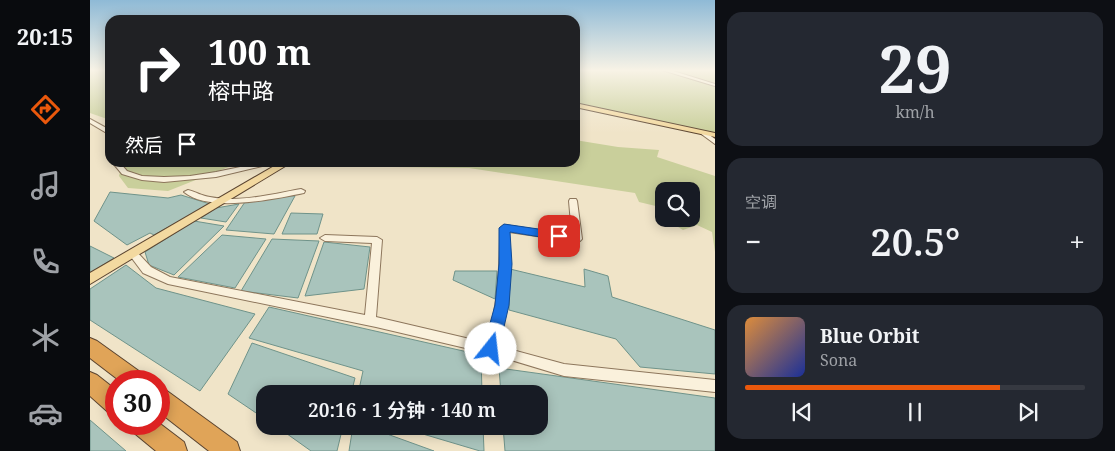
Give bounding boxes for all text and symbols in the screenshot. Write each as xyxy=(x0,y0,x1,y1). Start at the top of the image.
text: 20:15 xyxy=(17,21,73,51)
text: 29 xyxy=(878,24,952,112)
text: 100 m xyxy=(208,28,311,75)
icon: right xyxy=(125,35,190,100)
text: 榕中路 xyxy=(208,75,274,105)
icon: directions xyxy=(28,92,63,127)
text: km/h xyxy=(895,101,935,123)
icon: arrive xyxy=(173,130,201,158)
text: 然后 xyxy=(125,132,163,158)
icon: music xyxy=(28,168,63,203)
map controls xyxy=(655,182,700,227)
button: search xyxy=(655,182,700,227)
text: 空调 xyxy=(745,191,777,213)
pin xyxy=(538,215,580,257)
text: 20.5° xyxy=(870,215,960,267)
icon: arrive xyxy=(545,222,573,250)
text: − xyxy=(745,222,761,260)
text: + xyxy=(1069,222,1085,260)
icon: phone xyxy=(28,244,63,279)
icon: climate xyxy=(28,320,63,355)
position arrow xyxy=(464,322,516,374)
text: Blue Orbit xyxy=(820,323,920,349)
text: Sona xyxy=(820,349,857,371)
speed limit sign: 30 xyxy=(105,370,170,435)
icon: car xyxy=(28,396,63,431)
text: 20:16 · 1 分钟 · 140 m xyxy=(308,397,496,423)
icon: previous xyxy=(788,398,816,426)
icon: pause xyxy=(901,398,929,426)
icon: next xyxy=(1014,398,1042,426)

